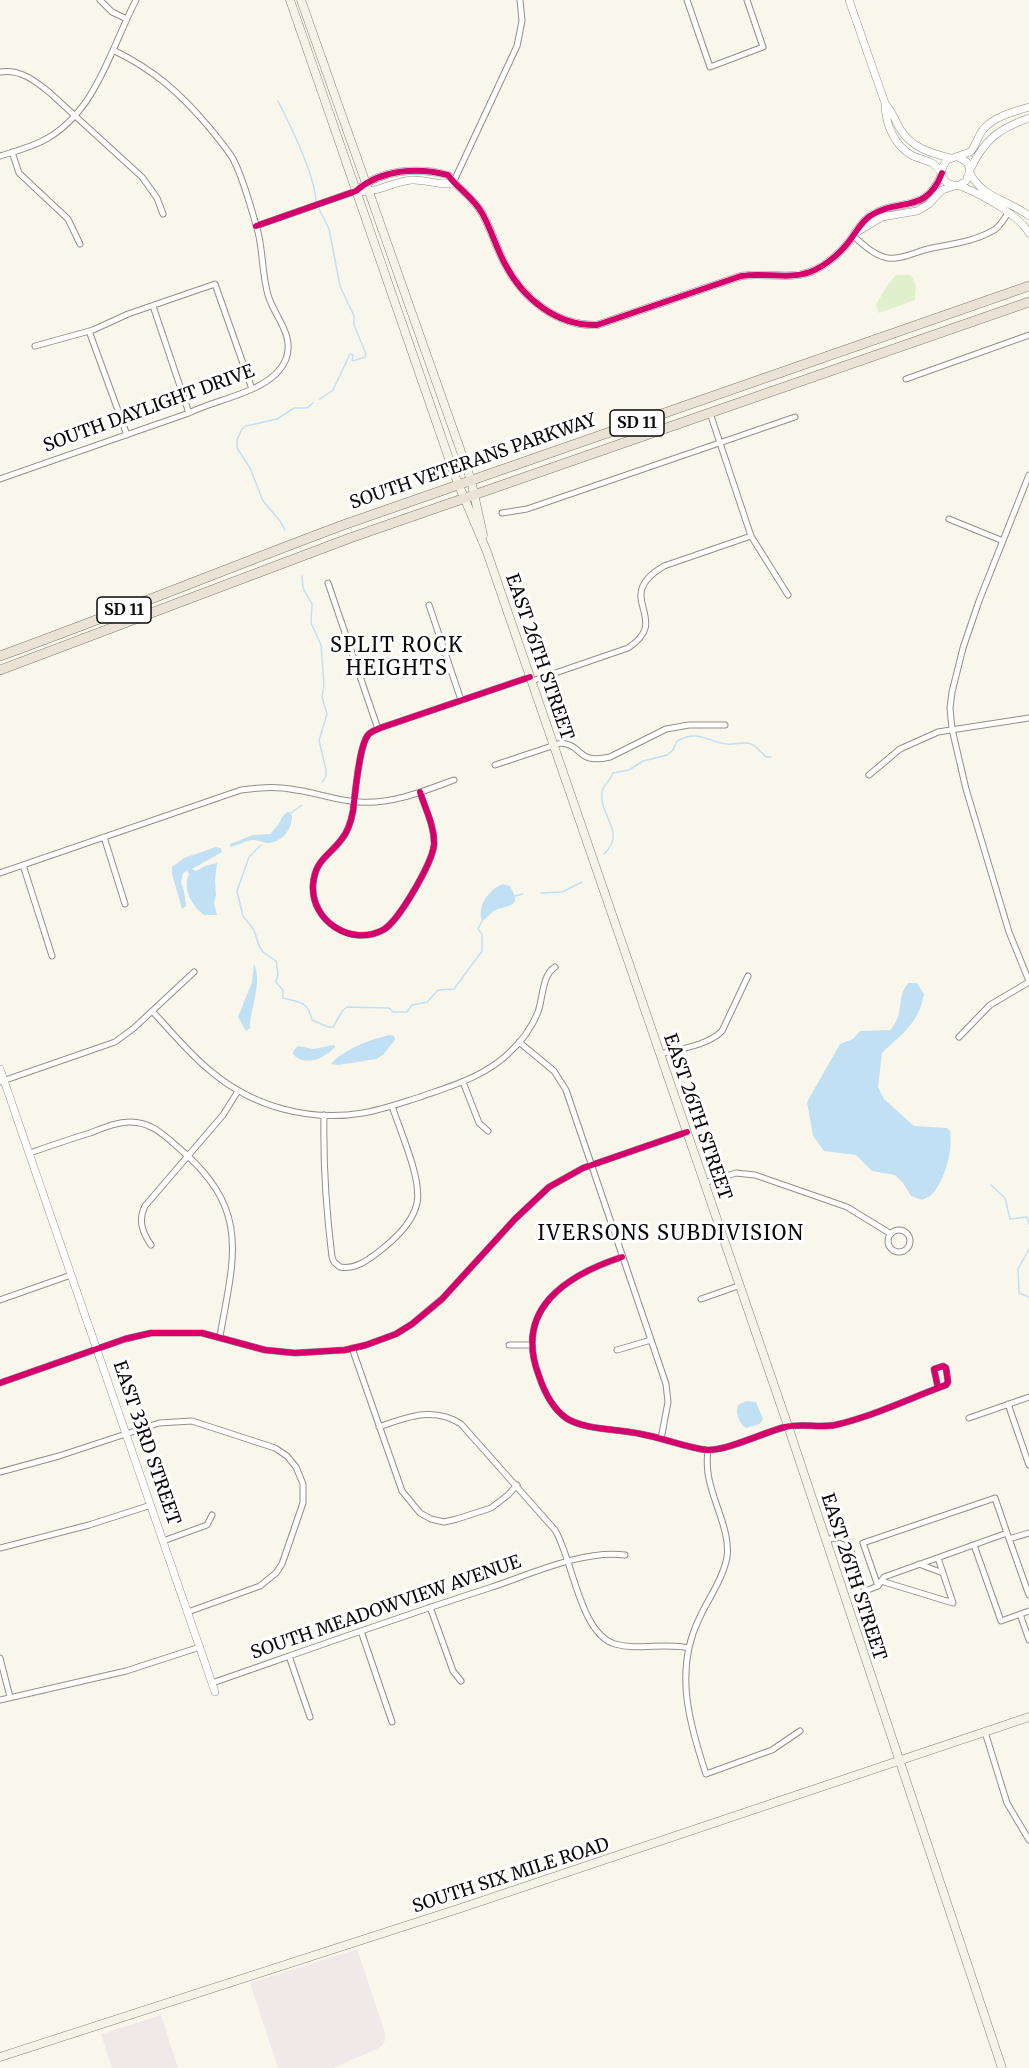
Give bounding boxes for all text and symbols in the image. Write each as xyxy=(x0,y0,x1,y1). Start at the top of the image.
street label: SOUTH DAYLIGHT DRIVE xyxy=(41,361,257,457)
street label: SOUTH VETERANS PARKWAY xyxy=(347,410,599,514)
road number: SD 11 xyxy=(610,410,664,436)
street label: EAST 26TH STREET xyxy=(500,571,578,743)
road number: SD 11 xyxy=(97,597,151,623)
district label: SPLIT ROCK HEIGHTS xyxy=(330,634,464,681)
street label: EAST 26TH STREET xyxy=(658,1031,736,1203)
district label: IVERSONS SUBDIVISION xyxy=(538,1222,804,1246)
street label: EAST 33RD STREET xyxy=(108,1358,184,1528)
street label: EAST 26TH STREET xyxy=(816,1491,890,1663)
street label: SOUTH MEADOWVIEW AVENUE xyxy=(248,1552,524,1664)
street label: SOUTH SIX MILE ROAD xyxy=(410,1834,612,1918)

